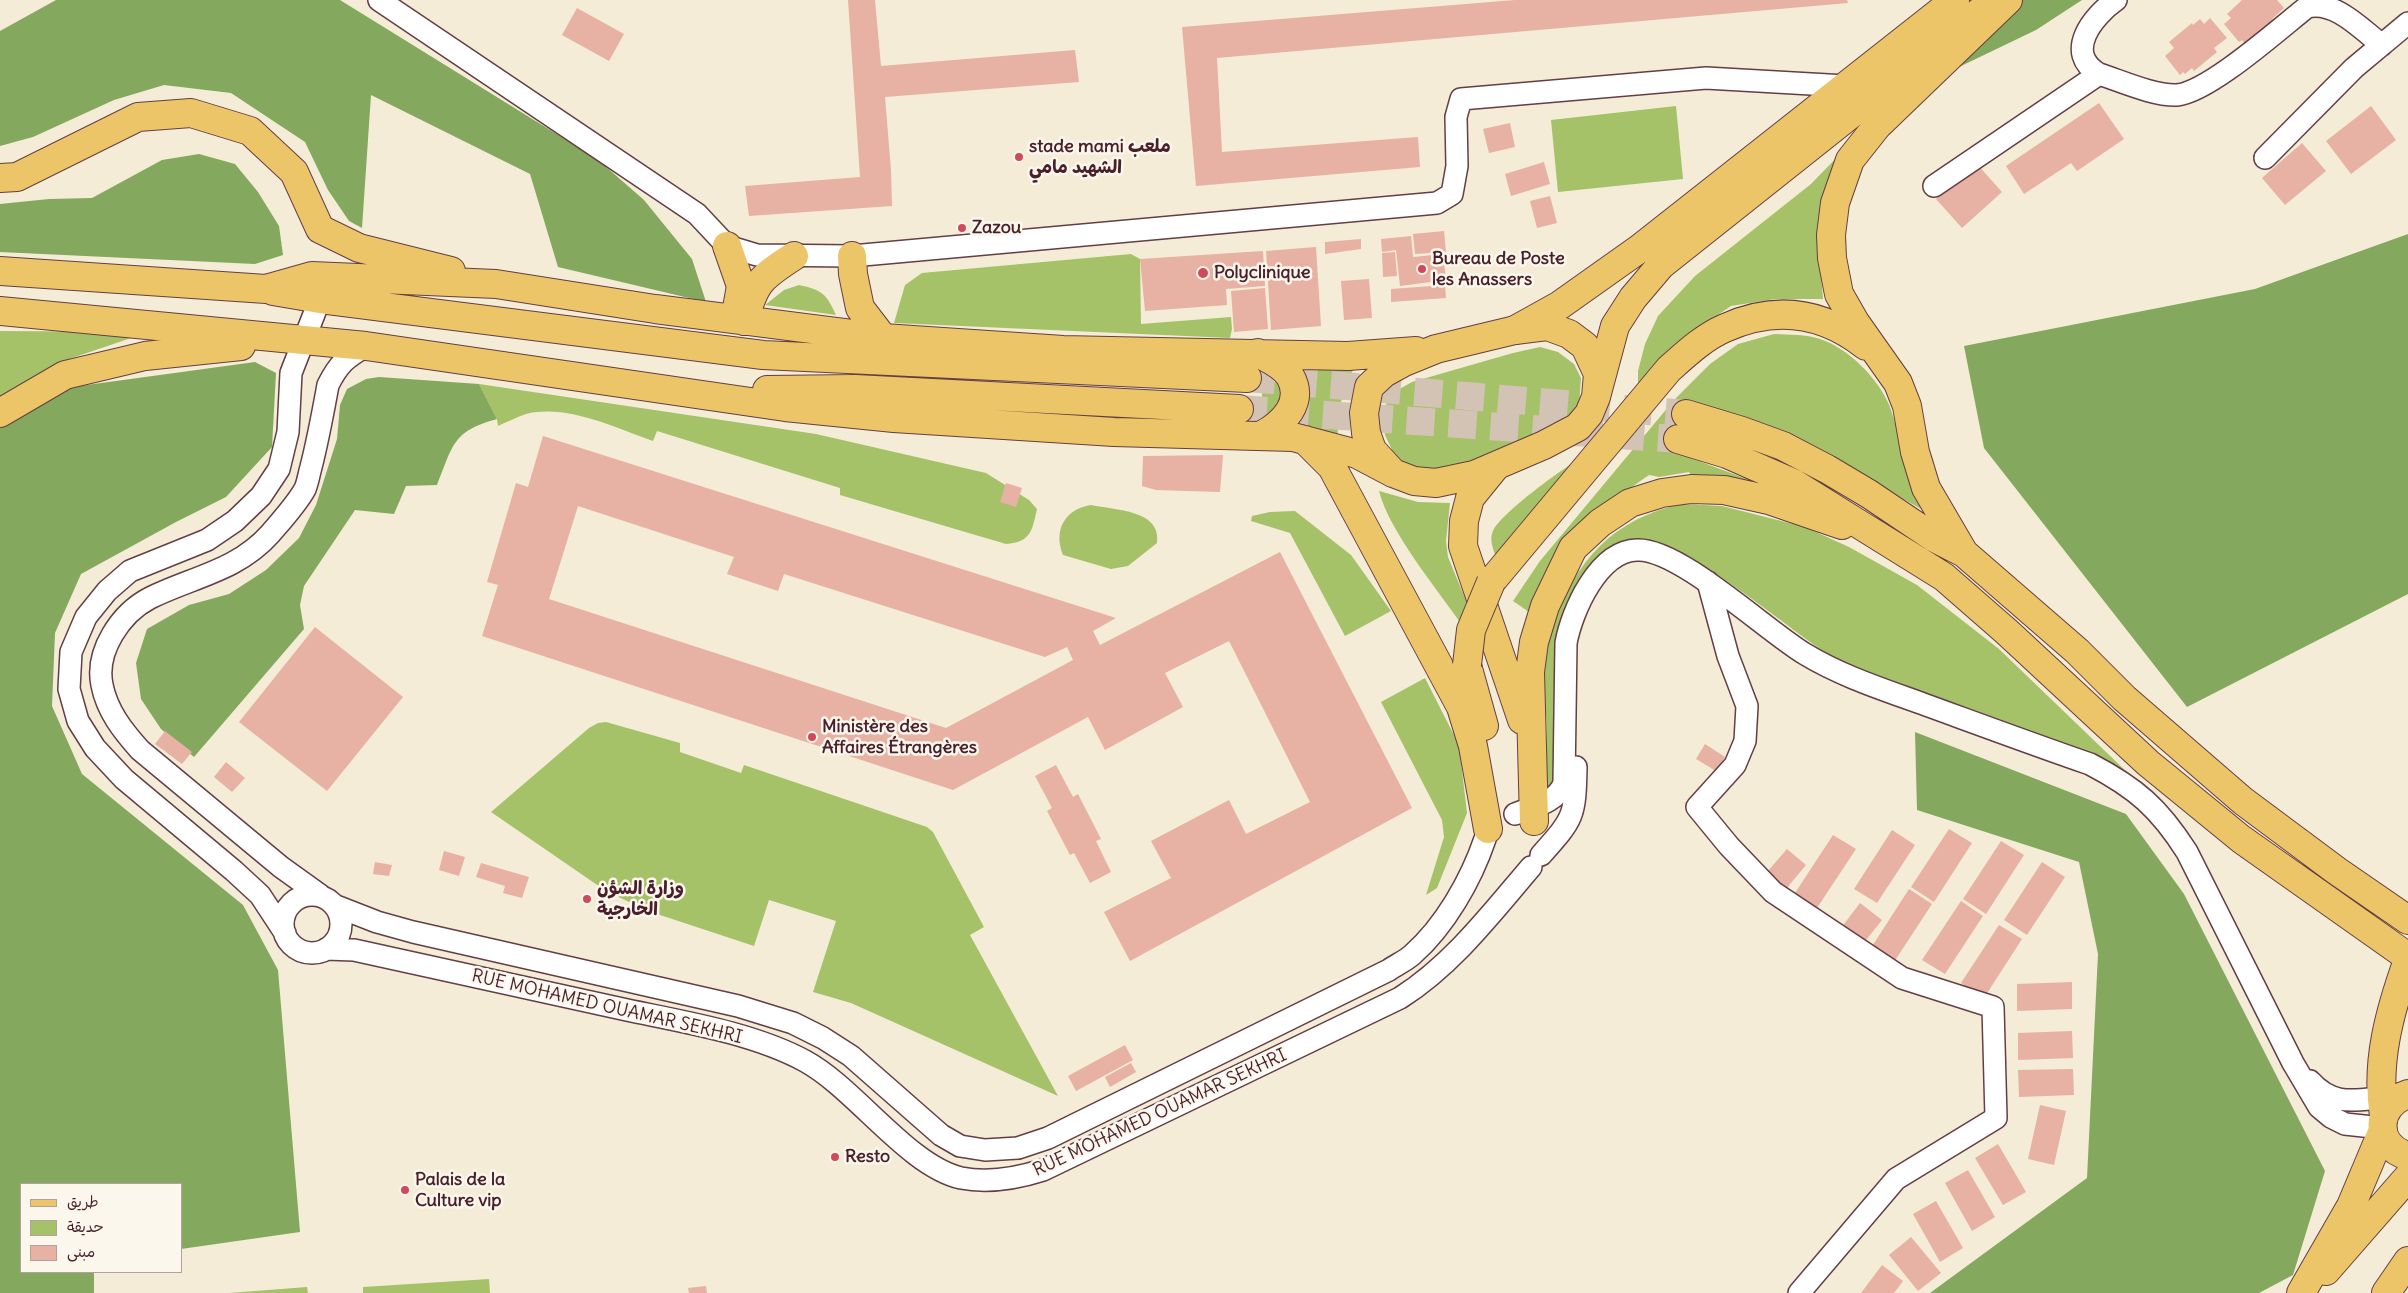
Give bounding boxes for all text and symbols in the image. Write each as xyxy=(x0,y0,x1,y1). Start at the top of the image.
place label: stade mami ملعب الشهيد مامي xyxy=(1029,136,1171,178)
marker: stade mami ملعب الشهيد مامي xyxy=(1013,151,1025,163)
place label: Zazou xyxy=(972,217,1021,239)
marker: Zazou xyxy=(956,222,968,234)
place label: Bureau de Poste les Anassers xyxy=(1432,248,1565,290)
place label: Polyclinique xyxy=(1214,262,1311,284)
marker: Bureau de Poste les Anassers xyxy=(1416,263,1428,275)
marker: Polyclinique xyxy=(1196,266,1210,280)
place label: Ministère des Affaires Étrangères xyxy=(822,716,977,759)
marker: Ministère des Affaires Étrangères xyxy=(806,731,818,743)
place label: وزارة الشؤن الخارجية xyxy=(597,878,684,921)
marker: وزارة الشؤن الخارجية xyxy=(581,893,593,905)
street label: RUE MOHAMED OUAMAR SEKHRI xyxy=(469,965,745,1049)
street label: RUE MOHAMED OUAMAR SEKHRI xyxy=(1030,1045,1290,1181)
place label: Resto xyxy=(845,1146,890,1168)
marker: Resto xyxy=(829,1151,841,1163)
place label: Palais de la Culture vip xyxy=(415,1169,505,1212)
legend xyxy=(20,1183,182,1273)
marker: Palais de la Culture vip xyxy=(399,1184,411,1196)
text: طريق xyxy=(67,1192,99,1211)
text: حديقة xyxy=(67,1217,104,1236)
text: مبنى xyxy=(67,1242,95,1261)

